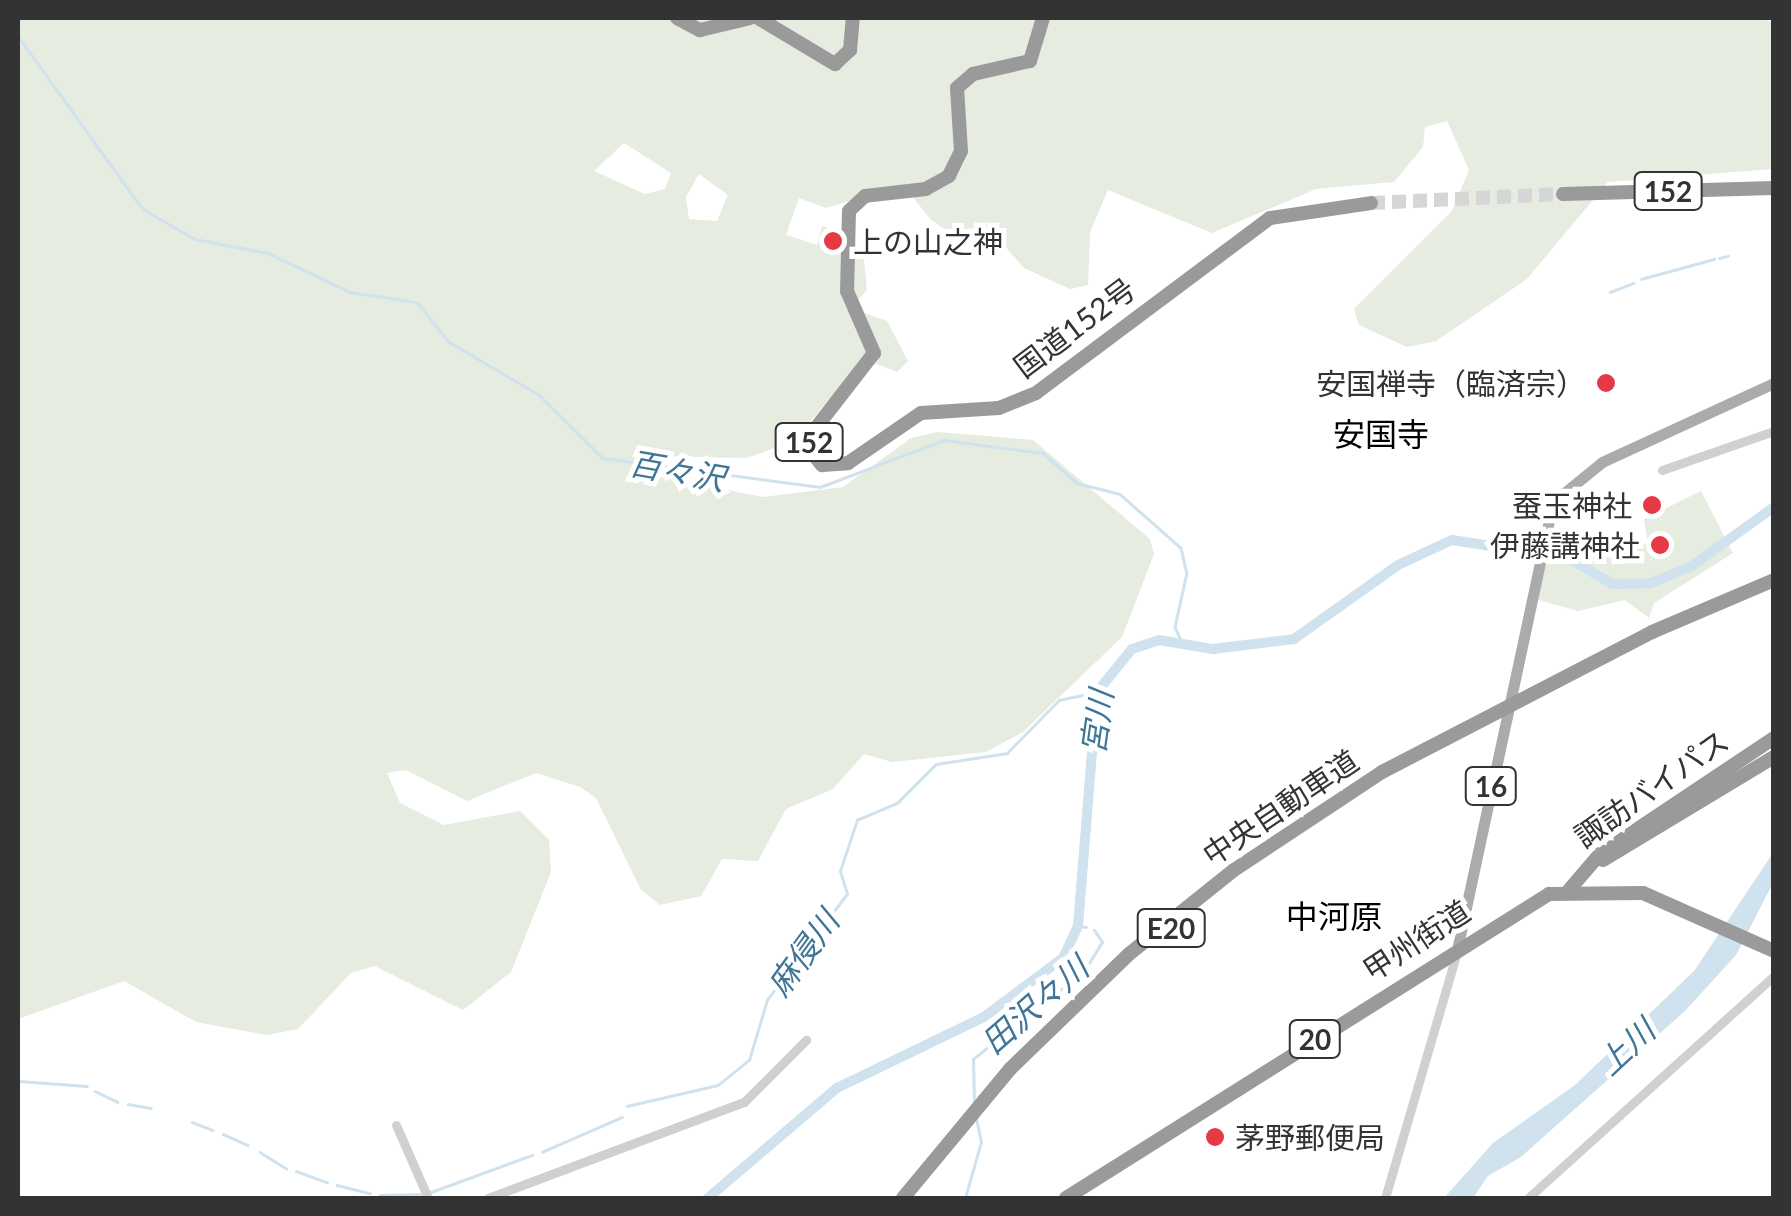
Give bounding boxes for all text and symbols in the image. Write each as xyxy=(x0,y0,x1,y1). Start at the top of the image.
road number: 152 xyxy=(1633,168,1703,214)
place label: 上の山之神 xyxy=(853,223,1003,259)
marker: 上の山之神 xyxy=(822,230,844,252)
street label: 国道152号 xyxy=(1006,270,1142,384)
place label: 安国禅寺（臨済宗） xyxy=(1316,365,1586,401)
marker: 安国禅寺（臨済宗） xyxy=(1595,372,1617,394)
district label: 安国寺 xyxy=(1333,415,1429,453)
road number: 152 xyxy=(774,419,844,465)
water label: 百々沢 xyxy=(626,444,728,498)
place label: 蚕玉神社 xyxy=(1512,487,1632,523)
marker: 蚕玉神社 xyxy=(1641,494,1663,516)
place label: 伊藤講神社 xyxy=(1490,527,1640,563)
marker: 伊藤講神社 xyxy=(1649,534,1671,556)
water label: 宮川 xyxy=(1074,688,1120,756)
street label: 諏訪バイパス xyxy=(1567,722,1735,854)
street label: 中央自動車道 xyxy=(1195,742,1365,872)
road number: 16 xyxy=(1464,763,1518,809)
street label: 甲州街道 xyxy=(1356,892,1476,988)
district label: 中河原 xyxy=(1286,897,1382,935)
water label: 麻侵川 xyxy=(759,903,847,1003)
road number: E20 xyxy=(1136,905,1206,951)
water label: 田沢々川 xyxy=(974,949,1096,1061)
water label: 上川 xyxy=(1590,1011,1662,1083)
road number: 20 xyxy=(1288,1016,1342,1062)
place label: 茅野郵便局 xyxy=(1235,1119,1385,1155)
marker: 茅野郵便局 xyxy=(1204,1126,1226,1148)

